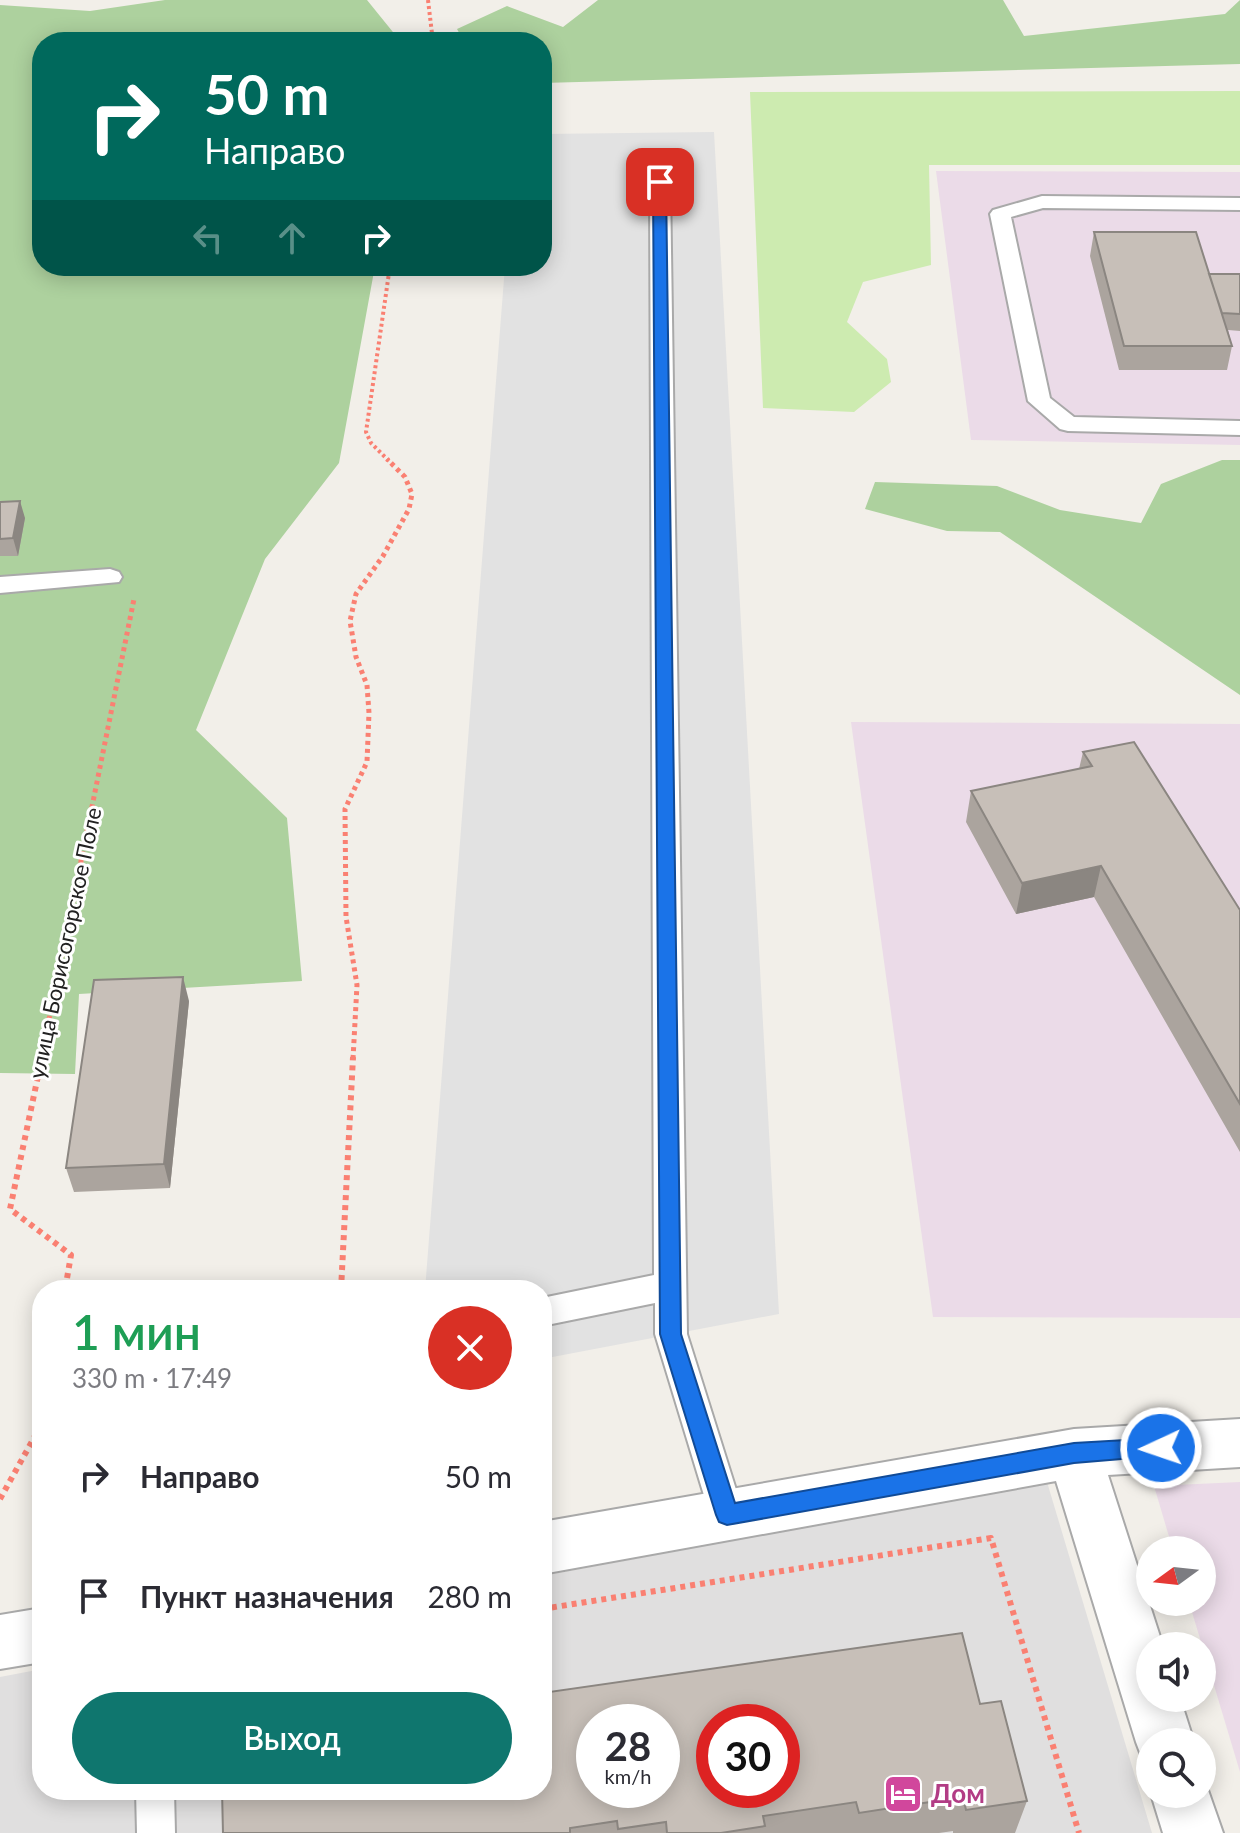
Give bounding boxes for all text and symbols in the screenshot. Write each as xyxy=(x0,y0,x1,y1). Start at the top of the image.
text: 50 m xyxy=(204,60,329,127)
icon: right xyxy=(72,64,176,168)
text: Направо xyxy=(204,128,345,172)
pin xyxy=(626,148,694,216)
icon: arrive xyxy=(638,160,682,204)
icon: left xyxy=(186,216,230,260)
icon: ahead xyxy=(270,216,314,260)
icon: right xyxy=(354,216,398,260)
street label: улица Борисогорское Поле xyxy=(23,805,106,1081)
text: 1 мин xyxy=(72,1303,201,1360)
button: close xyxy=(428,1306,512,1390)
text: 330 m · 17:49 xyxy=(72,1362,232,1394)
position arrow xyxy=(1119,1406,1203,1490)
icon: right xyxy=(72,1454,116,1498)
text: Направо xyxy=(140,1458,260,1494)
text: 50 m xyxy=(445,1458,512,1494)
north arrow xyxy=(1136,1536,1216,1616)
map controls xyxy=(1136,1536,1216,1808)
icon: arrive xyxy=(72,1574,116,1618)
text: Пункт назначения xyxy=(140,1578,394,1614)
text: 280 m xyxy=(427,1578,512,1614)
button: sound xyxy=(1136,1632,1216,1712)
button: Выход xyxy=(72,1692,512,1784)
speed limit sign: 30 xyxy=(696,1704,800,1808)
text: 28 xyxy=(605,1722,651,1770)
button: search xyxy=(1136,1728,1216,1808)
text: km/h xyxy=(605,1764,651,1788)
hotel icon: Дом xyxy=(882,1773,924,1815)
place label: Дом xyxy=(931,1777,985,1809)

